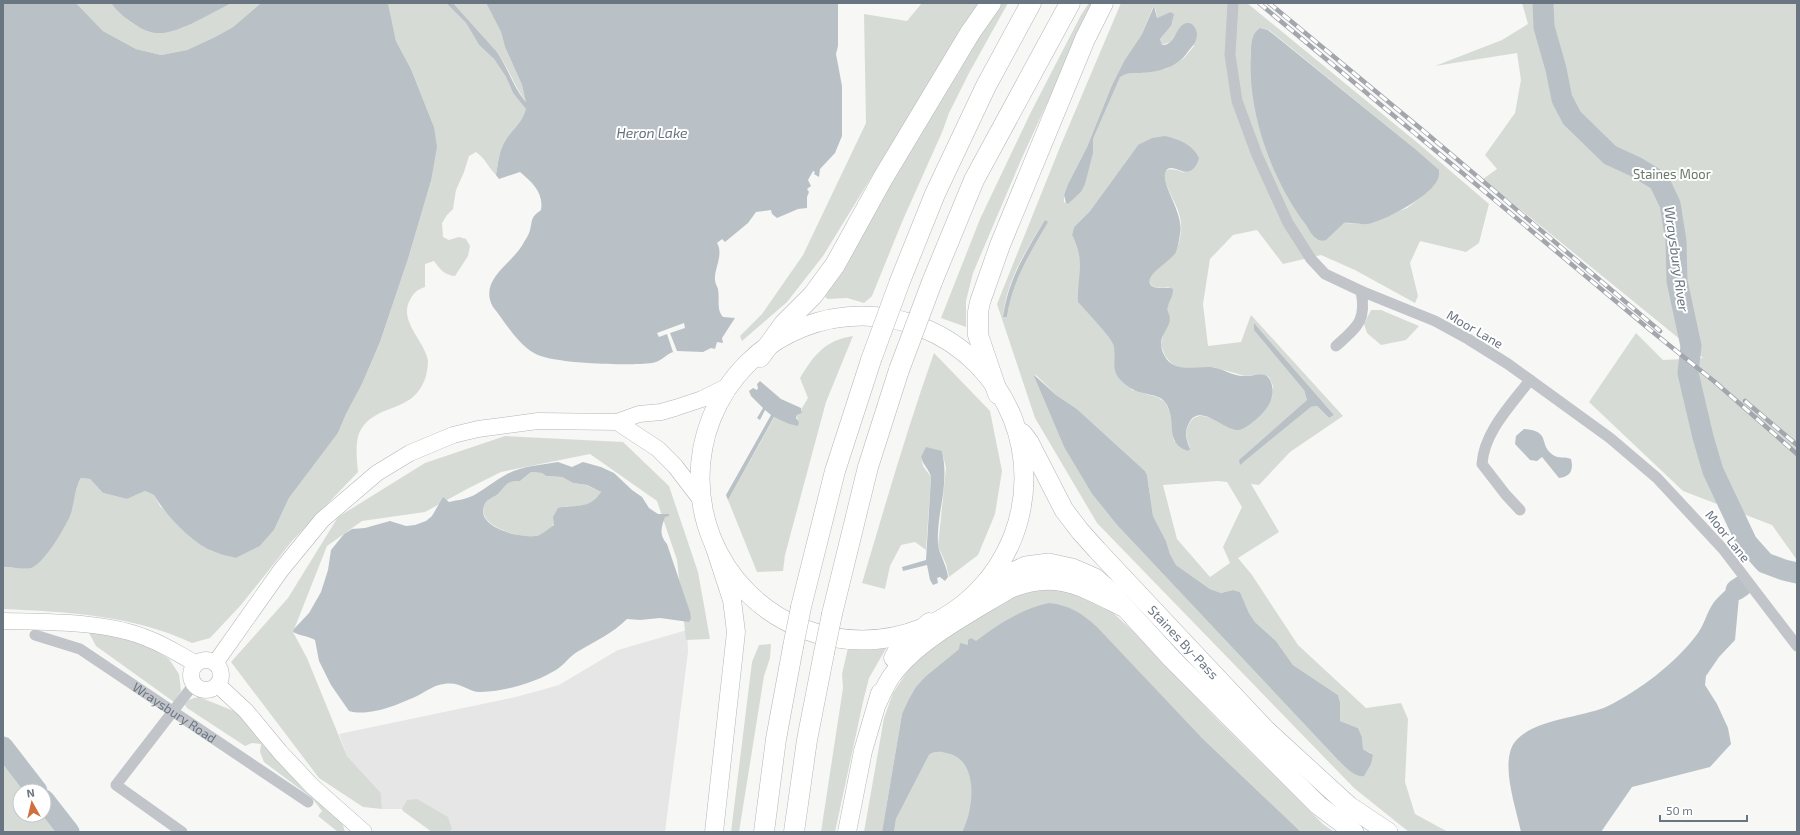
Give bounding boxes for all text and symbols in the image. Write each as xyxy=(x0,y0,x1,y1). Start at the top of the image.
water label: Heron Lake xyxy=(616,124,688,141)
park label: Staines Moor xyxy=(1633,166,1711,182)
water label: Wraysbury River xyxy=(1661,205,1693,313)
street label: Moor Lane xyxy=(1444,306,1506,352)
street label: Moor Lane xyxy=(1702,507,1754,565)
street label: Staines By-Pass xyxy=(1145,602,1222,682)
street label: Wraysbury Road xyxy=(130,679,220,746)
north arrow xyxy=(12,783,52,823)
text: N xyxy=(26,786,35,800)
scale bar xyxy=(1660,797,1747,823)
text: 50 m xyxy=(1666,803,1693,817)

